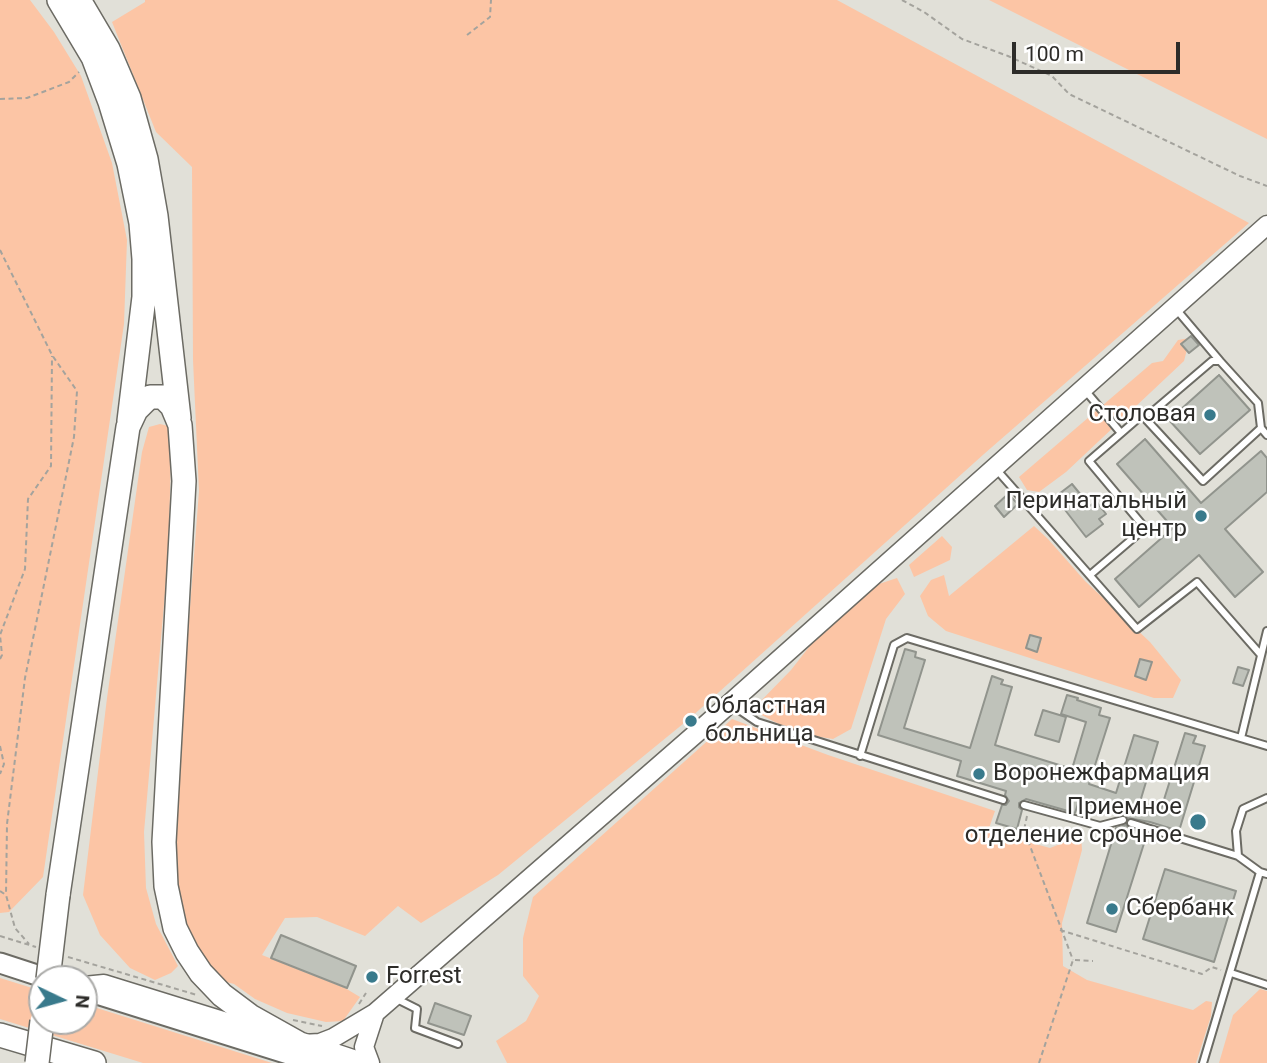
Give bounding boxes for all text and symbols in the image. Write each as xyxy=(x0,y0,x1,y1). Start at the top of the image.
scale bar xyxy=(1015,28,1183,72)
text: 100 m xyxy=(1025,42,1084,66)
place label: Столовая xyxy=(1088,401,1196,429)
marker: Столовая xyxy=(1202,407,1218,423)
place label: Перинатальный центр xyxy=(1005,488,1187,544)
marker: Перинатальный центр xyxy=(1193,508,1209,524)
place label: Областная больница xyxy=(705,693,826,749)
marker: Областная больница xyxy=(683,713,699,729)
place label: Воронежфармация xyxy=(993,760,1210,788)
marker: Воронежфармация xyxy=(971,766,987,782)
place label: Приемное отделение срочное xyxy=(965,794,1182,850)
marker: Приемное отделение срочное xyxy=(1188,812,1208,832)
place label: Сбербанк xyxy=(1126,895,1234,923)
marker: Сбербанк xyxy=(1104,901,1120,917)
place label: Forrest xyxy=(386,963,462,991)
north arrow xyxy=(28,965,98,1035)
marker: Forrest xyxy=(364,969,380,985)
text: N xyxy=(70,994,94,1009)

